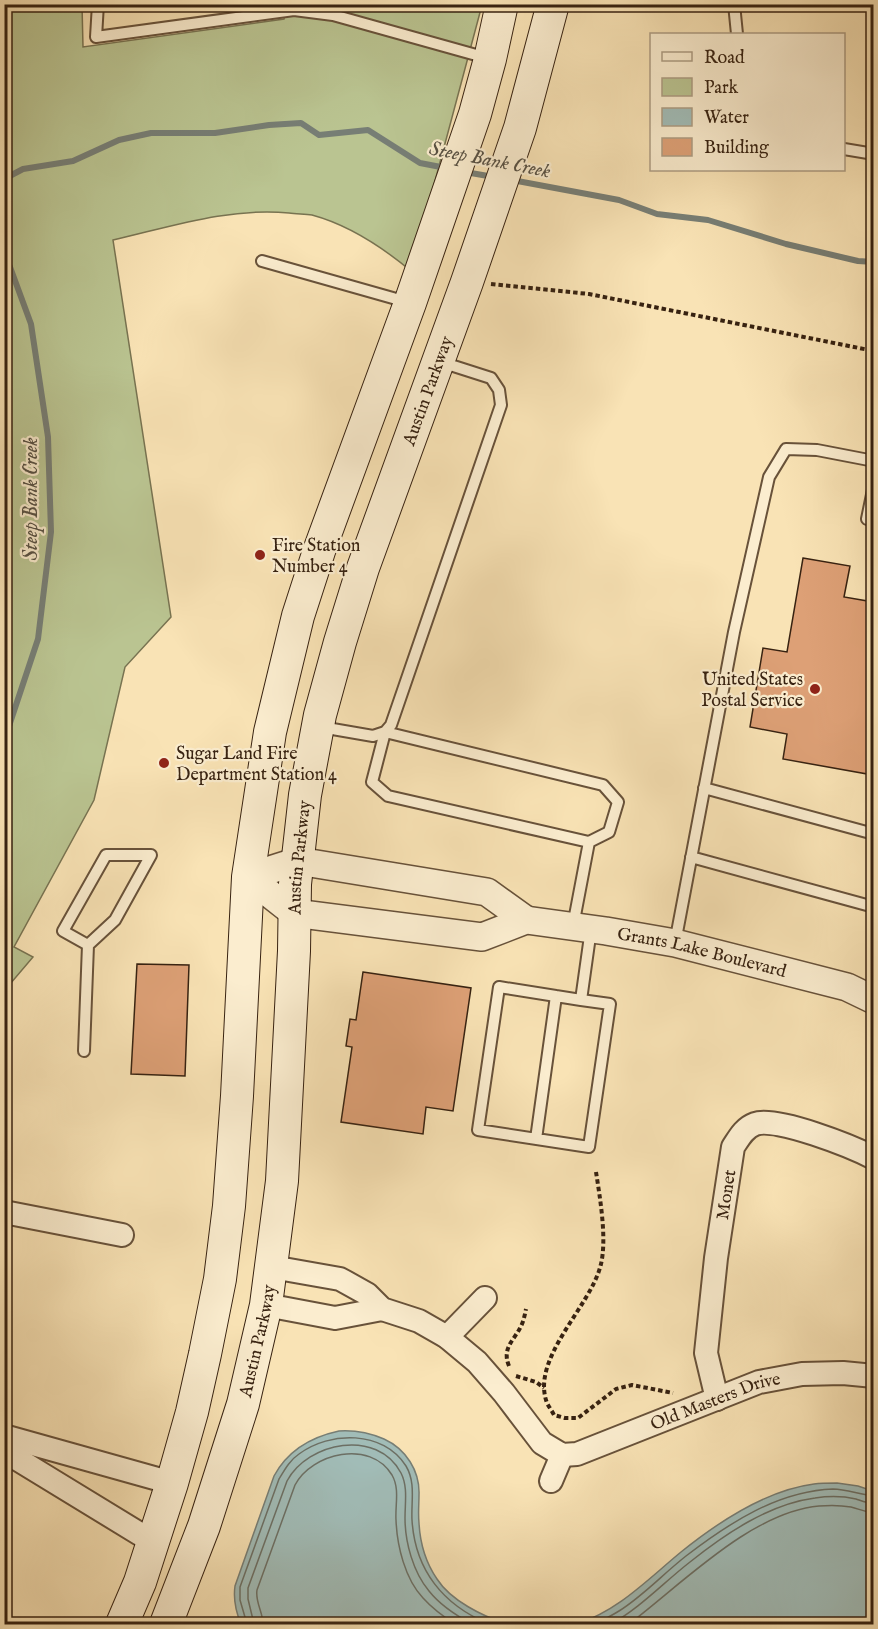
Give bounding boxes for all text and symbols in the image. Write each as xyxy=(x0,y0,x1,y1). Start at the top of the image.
legend xyxy=(650,33,845,171)
text: Road xyxy=(704,47,745,70)
text: Park xyxy=(704,77,739,100)
text: Water xyxy=(704,107,749,130)
water label: Steep Bank Creek xyxy=(427,136,552,184)
text: Building xyxy=(704,137,769,160)
street label: Austin Parkway xyxy=(398,333,459,450)
water label: Steep Bank Creek xyxy=(19,438,44,560)
place label: Fire Station Number 4 xyxy=(272,535,361,579)
marker: Fire Station Number 4 xyxy=(253,548,267,562)
place label: United States Postal Service xyxy=(701,669,803,713)
marker: United States Postal Service xyxy=(808,682,822,696)
place label: Sugar Land Fire Department Station 4 xyxy=(176,743,337,787)
marker: Sugar Land Fire Department Station 4 xyxy=(157,756,171,770)
street label: Austin Parkway xyxy=(285,799,317,916)
street label: Grants Lake Boulevard xyxy=(615,923,789,984)
street label: Monet xyxy=(712,1168,742,1221)
street label: Austin Parkway xyxy=(235,1283,282,1401)
street label: Old Masters Drive xyxy=(647,1368,783,1437)

